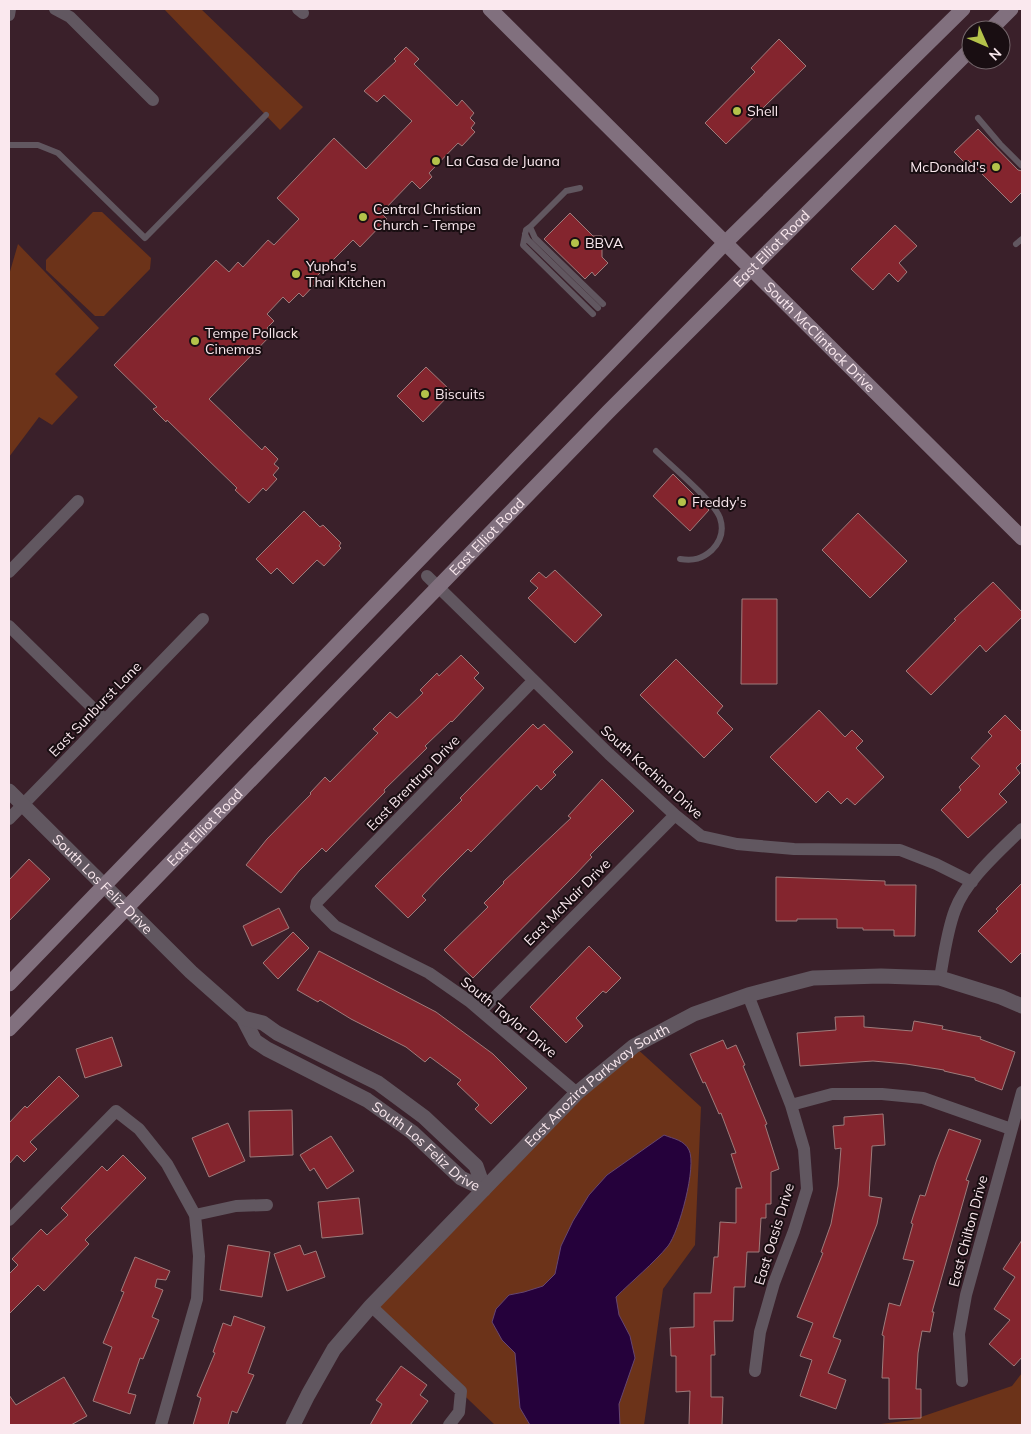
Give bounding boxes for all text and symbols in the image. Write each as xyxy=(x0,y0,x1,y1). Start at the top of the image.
north arrow xyxy=(961,20,1011,70)
text: N xyxy=(985,44,1005,64)
place label: Shell xyxy=(747,102,778,120)
marker: Shell xyxy=(731,105,743,117)
place label: La Casa de Juana xyxy=(446,152,560,170)
marker: La Casa de Juana xyxy=(430,155,442,167)
place label: McDonald's xyxy=(910,158,986,176)
marker: McDonald's xyxy=(990,161,1002,173)
place label: Central Christian Church - Tempe xyxy=(373,200,481,234)
street label: East Elliot Road xyxy=(729,207,813,291)
marker: Central Christian Church - Tempe xyxy=(357,211,369,223)
place label: BBVA xyxy=(585,234,624,252)
marker: BBVA xyxy=(569,237,581,249)
place label: Yupha's Thai Kitchen xyxy=(305,257,386,291)
marker: Yupha's Thai Kitchen xyxy=(290,268,302,280)
street label: South McClintock Drive xyxy=(760,278,879,396)
place label: Tempe Pollack Cinemas xyxy=(205,324,299,358)
marker: Tempe Pollack Cinemas xyxy=(189,335,201,347)
place label: Biscuits xyxy=(435,385,485,403)
marker: Biscuits xyxy=(419,388,431,400)
place label: Freddy's xyxy=(692,493,747,511)
street label: East Elliot Road xyxy=(445,494,529,579)
marker: Freddy's xyxy=(676,496,688,508)
street label: East Sunburst Lane xyxy=(45,658,145,760)
street label: South Kachina Drive xyxy=(597,721,707,823)
street label: East Brentrup Drive xyxy=(363,731,463,835)
street label: East Elliot Road xyxy=(163,785,246,870)
street label: South Los Feliz Drive xyxy=(49,830,157,938)
street label: East McNair Drive xyxy=(520,855,614,949)
street label: South Taylor Drive xyxy=(457,973,561,1061)
street label: East Anozira Parkway South xyxy=(521,1020,673,1151)
street label: South Los Feliz Drive xyxy=(368,1097,483,1195)
street label: East Chilton Drive xyxy=(944,1173,992,1289)
street label: East Oasis Drive xyxy=(750,1181,798,1287)

